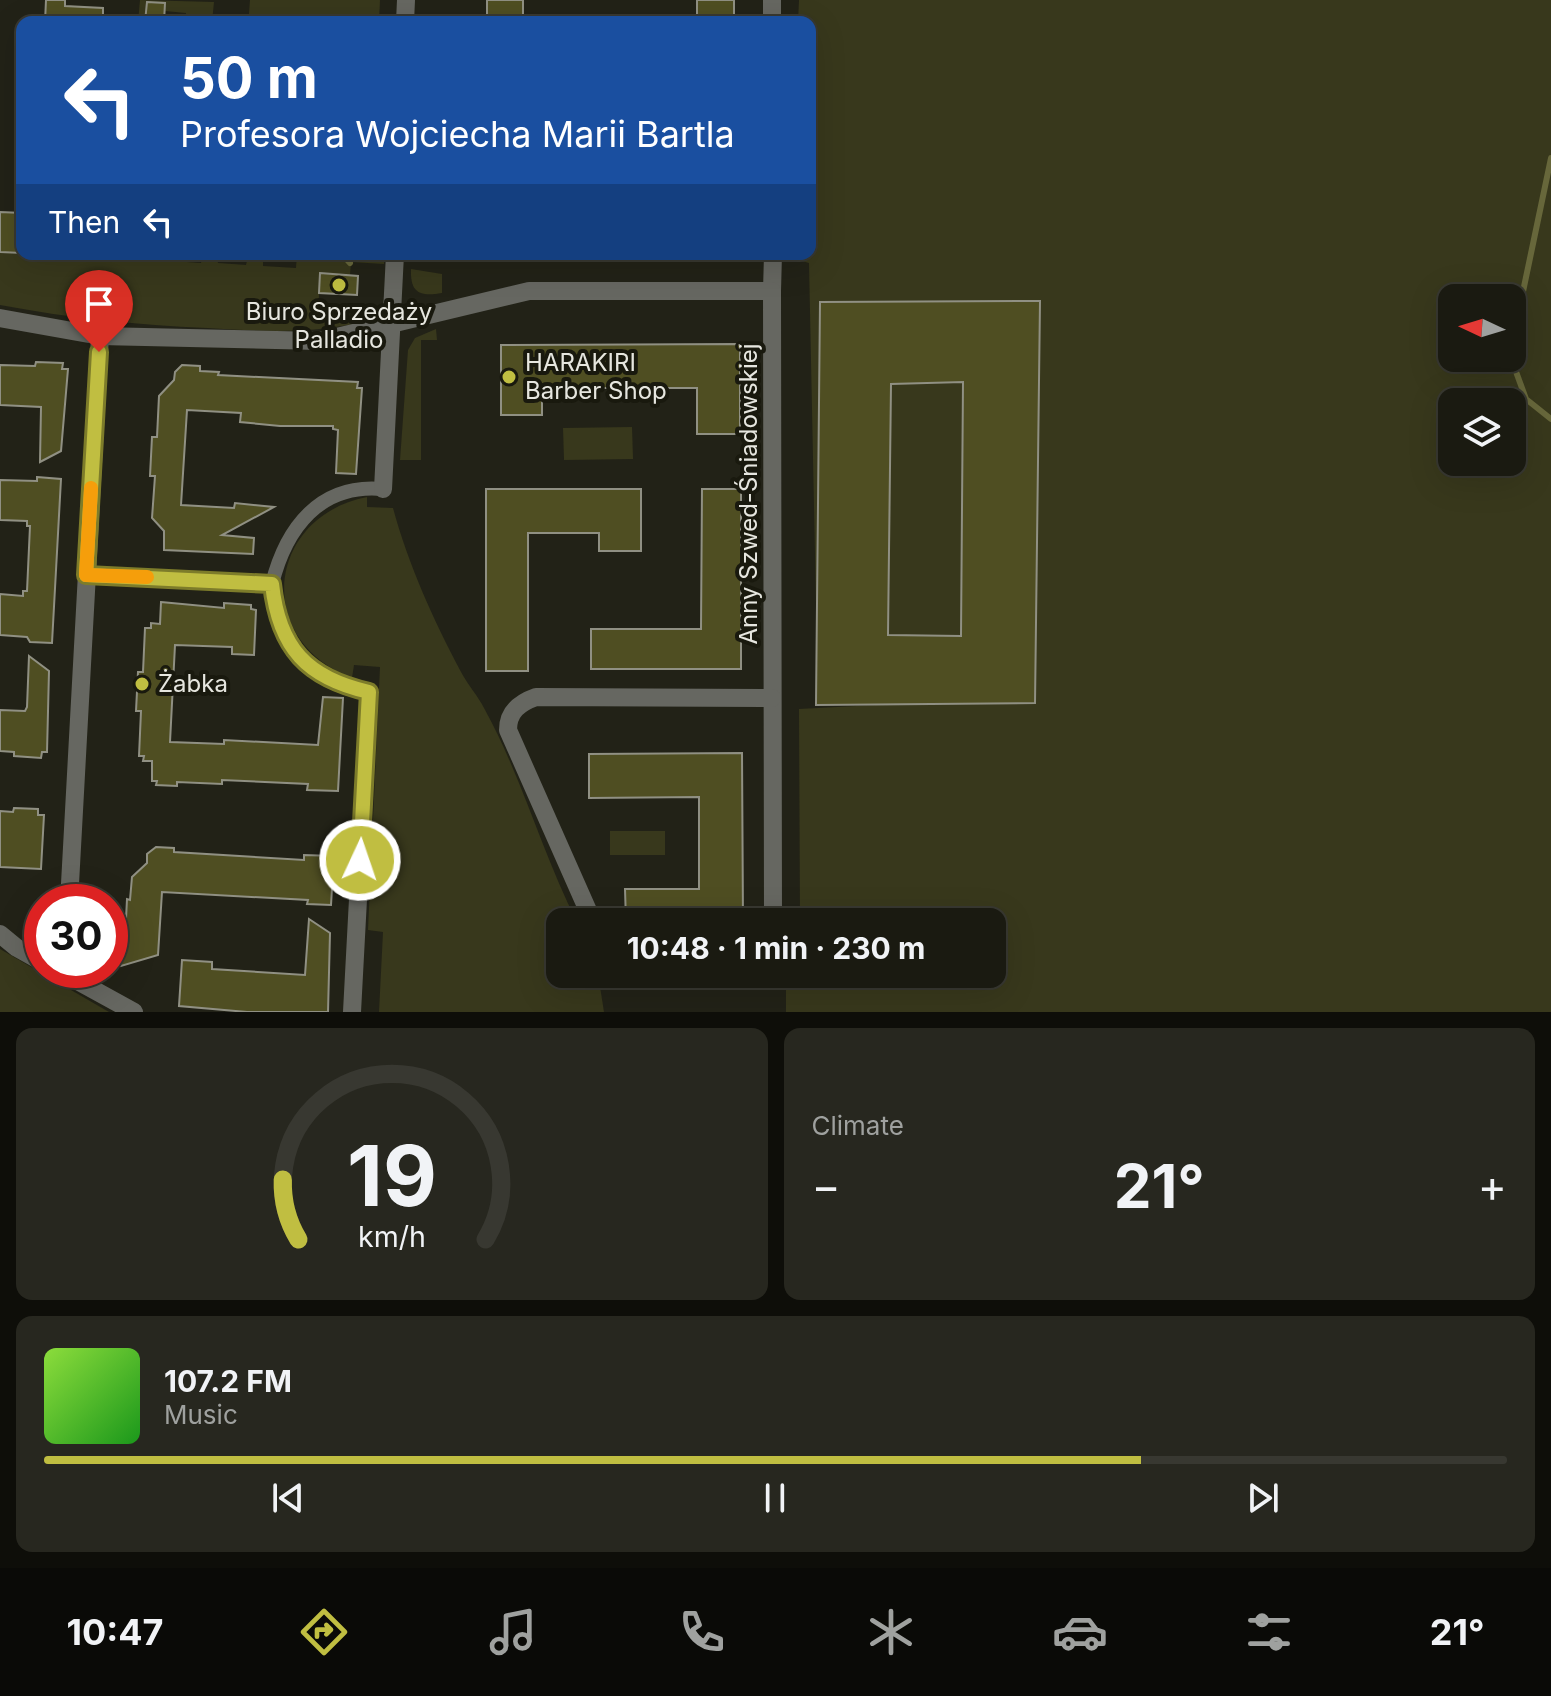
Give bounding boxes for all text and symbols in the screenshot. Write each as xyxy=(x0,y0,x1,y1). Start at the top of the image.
text: 50 m xyxy=(180,44,318,112)
icon: left xyxy=(48,48,152,152)
text: Profesora Wojciecha Marii Bartla xyxy=(180,112,735,156)
icon: left xyxy=(136,200,180,244)
text: Then xyxy=(48,204,120,240)
pin xyxy=(65,270,133,352)
marker: Biuro Sprzedaży Palladio xyxy=(330,276,348,294)
icon: arrive xyxy=(77,282,121,326)
north arrow xyxy=(1438,284,1526,372)
map controls xyxy=(1438,284,1526,476)
place label: Biuro Sprzedaży Palladio xyxy=(246,297,432,354)
street label: Anny Szwed-Śniadowskiej xyxy=(734,343,763,645)
place label: HARAKIRI Barber Shop xyxy=(525,348,667,405)
marker: HARAKIRI Barber Shop xyxy=(500,368,518,386)
button: layers xyxy=(1438,388,1526,476)
place label: Żabka xyxy=(158,669,228,698)
marker: Żabka xyxy=(133,675,151,693)
position arrow xyxy=(318,818,402,902)
speed limit sign: 30 xyxy=(24,884,128,988)
text: 10:48 · 1 min · 230 m xyxy=(627,930,925,966)
text: Climate xyxy=(812,1110,904,1141)
text: 19 xyxy=(347,1125,437,1226)
text: 21° xyxy=(1114,1150,1205,1222)
text: − xyxy=(812,1159,841,1213)
text: + xyxy=(1478,1159,1507,1213)
text: km/h xyxy=(358,1219,426,1254)
text: 107.2 FM xyxy=(164,1363,292,1399)
text: Music xyxy=(164,1399,238,1430)
icon: previous xyxy=(266,1476,310,1520)
icon: pause xyxy=(753,1476,797,1520)
icon: next xyxy=(1241,1476,1285,1520)
icon: directions xyxy=(296,1604,352,1660)
icon: music xyxy=(485,1604,541,1660)
icon: phone xyxy=(674,1604,730,1660)
icon: climate xyxy=(863,1604,919,1660)
icon: car xyxy=(1052,1604,1108,1660)
icon: filters xyxy=(1241,1604,1297,1660)
text: 10:47 xyxy=(66,1610,164,1654)
text: 21° xyxy=(1430,1610,1485,1654)

